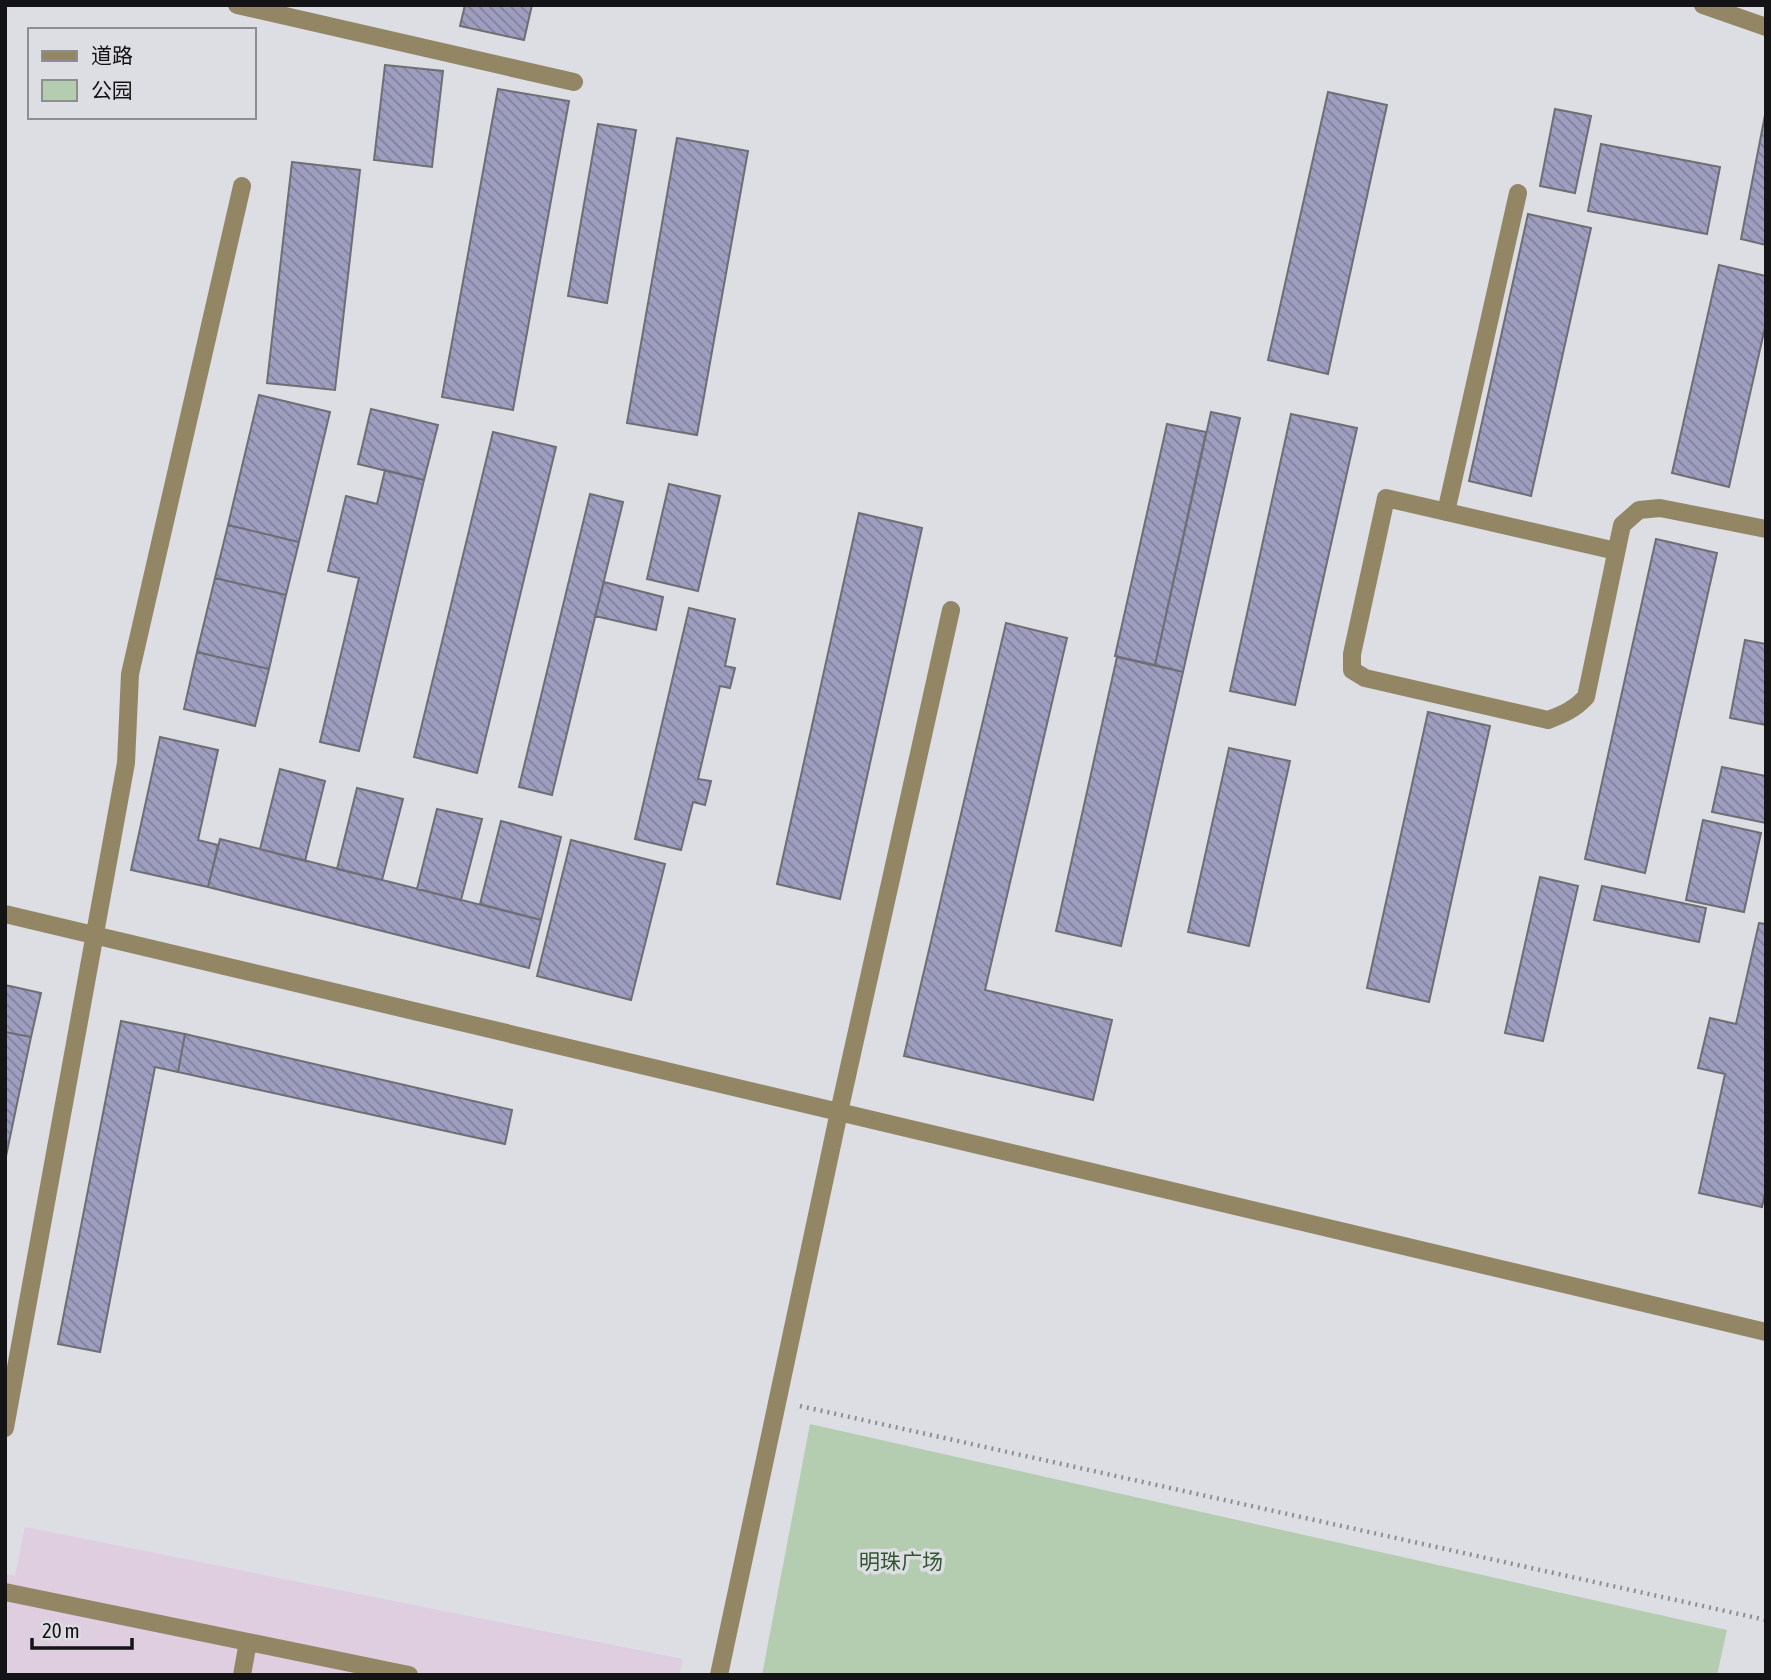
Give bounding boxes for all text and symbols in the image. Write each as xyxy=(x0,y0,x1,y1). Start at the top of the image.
legend xyxy=(28,28,256,119)
text: 道路 xyxy=(91,43,133,67)
text: 公园 xyxy=(91,78,133,102)
park label: 明珠广场 xyxy=(859,1549,943,1573)
scale bar xyxy=(32,1606,131,1650)
text: 20 m xyxy=(42,1618,80,1642)

